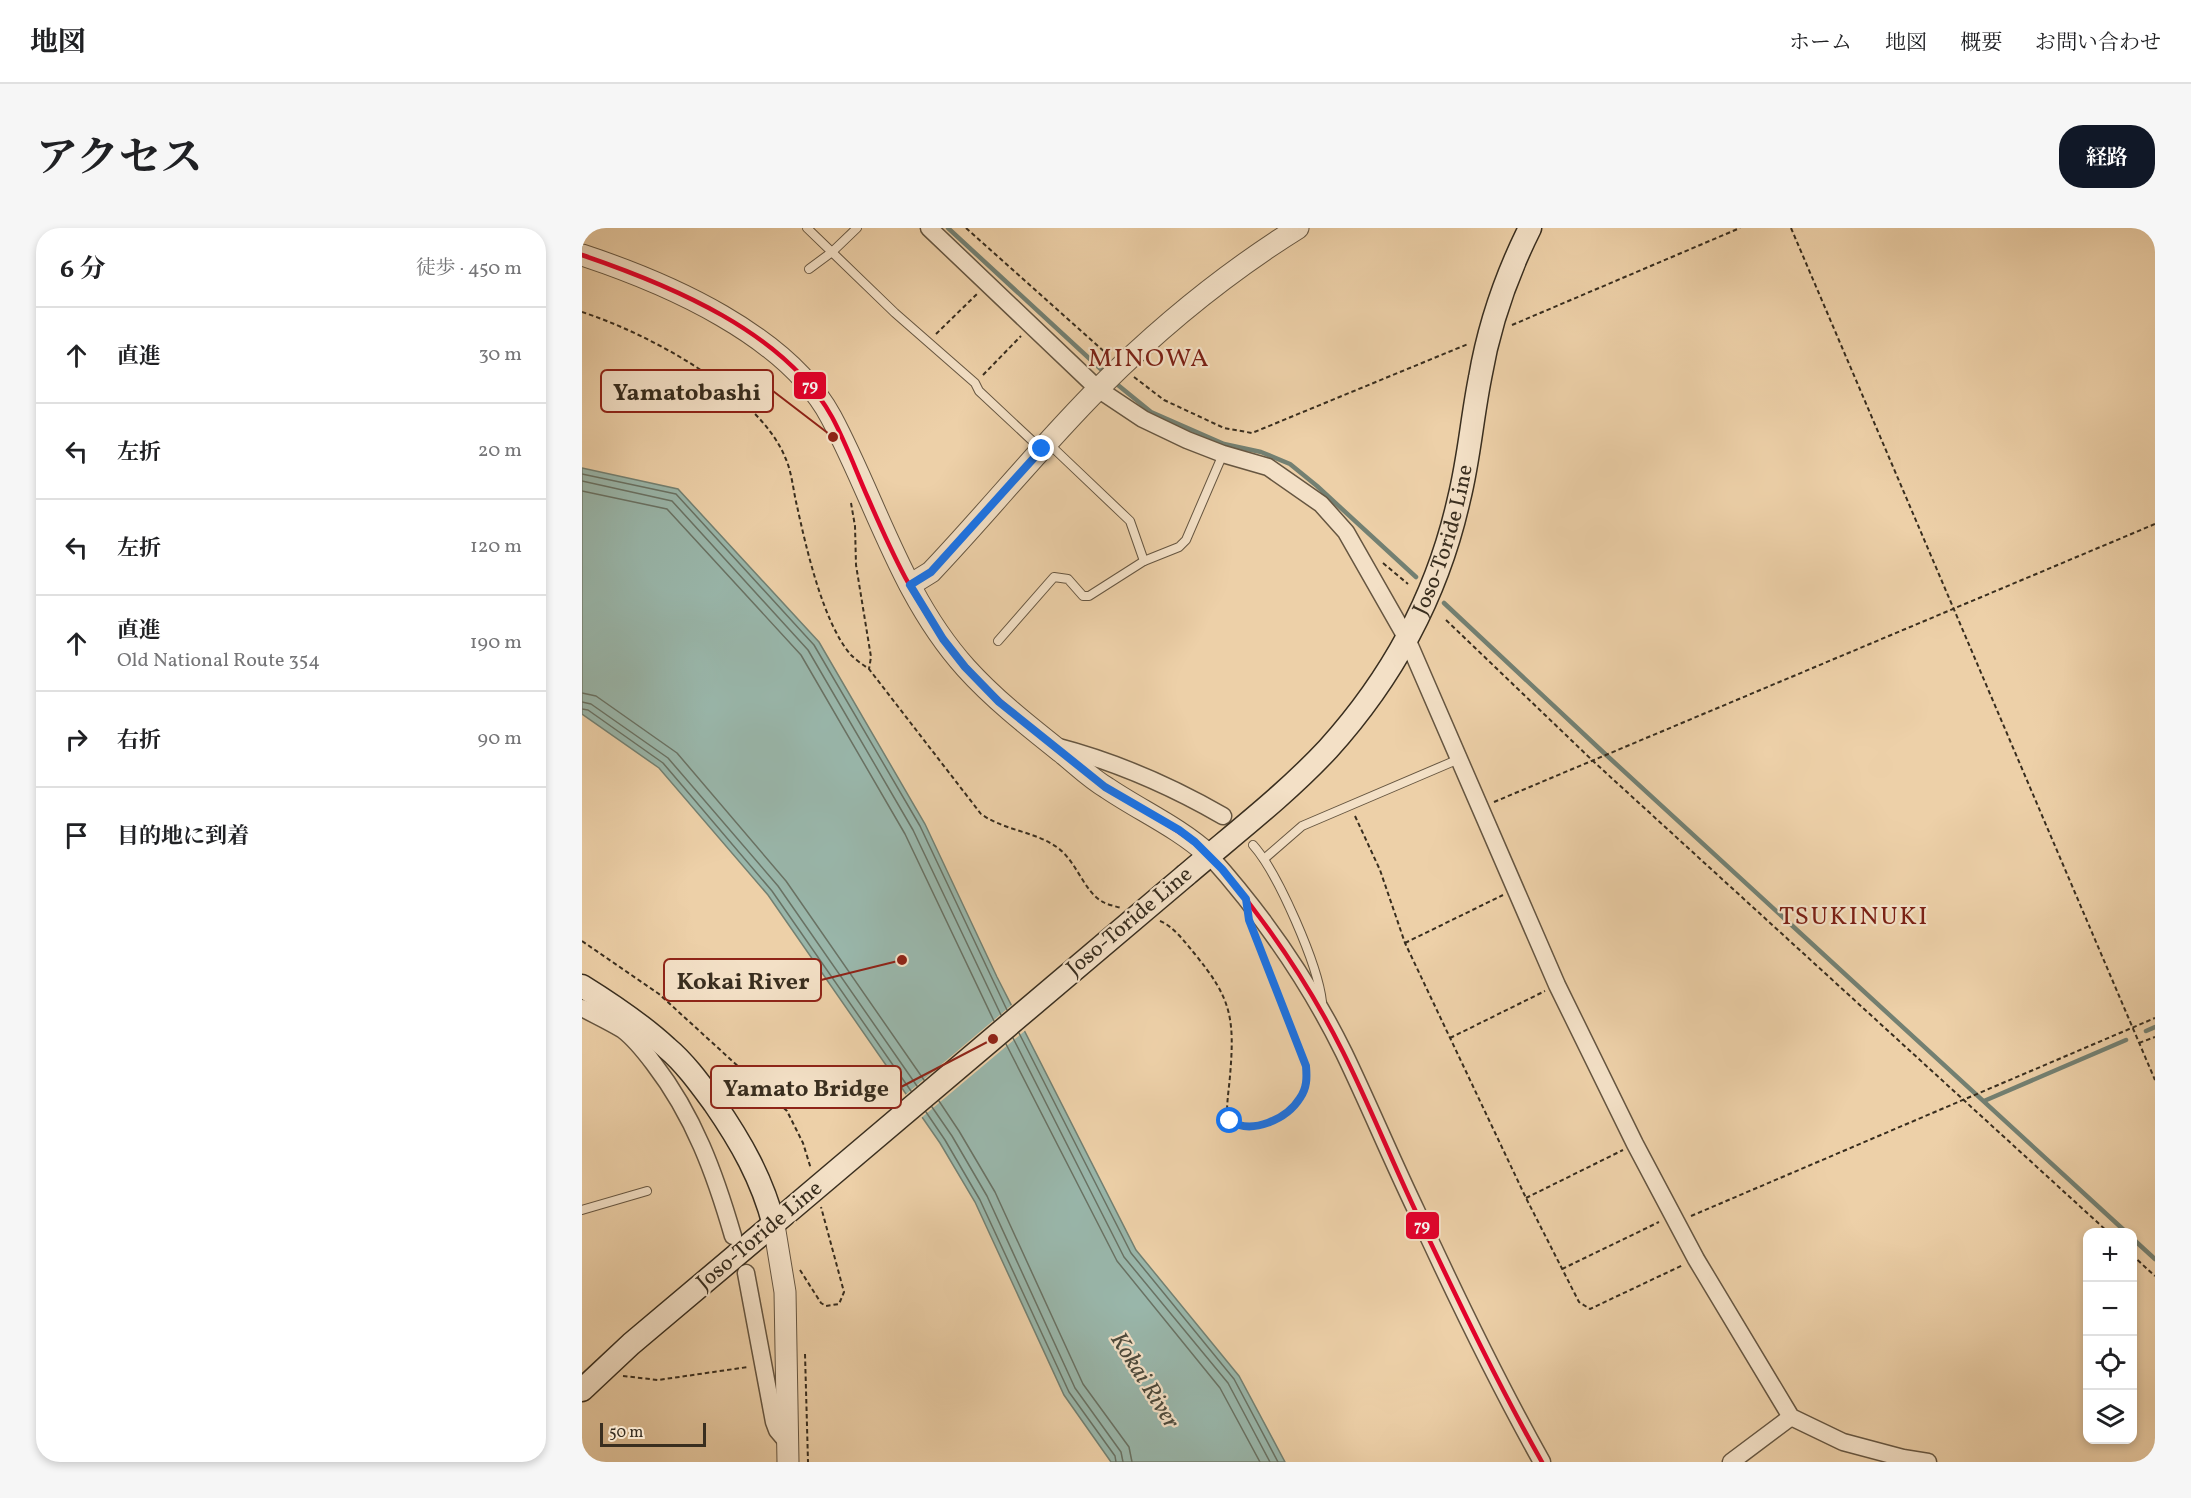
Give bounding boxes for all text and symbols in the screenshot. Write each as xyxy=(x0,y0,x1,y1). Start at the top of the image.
text: 地図 xyxy=(30,24,86,63)
text: ホーム xyxy=(1789,29,1852,58)
text: 地図 xyxy=(1885,29,1927,58)
text: 概要 xyxy=(1960,29,2002,58)
text: お問い合わせ xyxy=(2035,29,2161,58)
button: 経路 xyxy=(2059,125,2155,188)
text: アクセス xyxy=(36,131,203,190)
text: 6 分 xyxy=(60,252,105,288)
text: 徒歩 · 450 m xyxy=(416,255,522,283)
icon: ahead xyxy=(60,339,93,372)
text: 30 m xyxy=(478,341,522,369)
district label: MINOWA xyxy=(1088,341,1210,377)
text: 直進 xyxy=(117,342,161,373)
callout: Yamatobashi xyxy=(601,370,773,412)
line badge: 79 xyxy=(793,371,827,400)
text: 79 xyxy=(802,376,818,398)
text: Yamatobashi xyxy=(613,377,761,411)
icon: left xyxy=(60,435,93,468)
route end xyxy=(1028,435,1054,461)
text: 20 m xyxy=(478,437,522,465)
text: 左折 xyxy=(117,438,161,469)
street label: Joso-Toride Line xyxy=(1405,462,1481,620)
icon: left xyxy=(60,531,93,564)
text: 120 m xyxy=(470,533,522,561)
text: 左折 xyxy=(117,534,161,565)
text: 直進 xyxy=(117,616,161,647)
icon: ahead xyxy=(60,627,93,660)
text: 190 m xyxy=(470,629,522,657)
text: Old National Route 354 xyxy=(117,647,320,675)
icon: right xyxy=(60,723,93,756)
text: 90 m xyxy=(478,725,522,753)
text: 右折 xyxy=(117,726,161,757)
icon: arrive xyxy=(60,819,93,852)
text: 目的地に到着 xyxy=(117,822,249,853)
street label: Joso-Toride Line xyxy=(1060,860,1200,984)
district label: TSUKINUKI xyxy=(1779,899,1929,935)
callout: Kokai River xyxy=(664,959,821,1001)
text: Kokai River xyxy=(676,966,810,1000)
callout: Yamato Bridge xyxy=(711,1066,901,1108)
text: Yamato Bridge xyxy=(723,1073,889,1107)
route start xyxy=(1216,1107,1242,1133)
street label: Joso-Toride Line xyxy=(690,1174,830,1298)
line badge: 79 xyxy=(1405,1211,1440,1240)
text: 79 xyxy=(1414,1216,1430,1238)
map controls xyxy=(2083,1228,2137,1444)
button: + xyxy=(2083,1228,2137,1282)
button: − xyxy=(2083,1282,2137,1336)
water label: Kokai River xyxy=(1101,1326,1188,1437)
button: locate xyxy=(2083,1336,2137,1390)
button: layers xyxy=(2083,1390,2137,1444)
scale bar xyxy=(600,1420,706,1448)
text: 50 m xyxy=(609,1422,643,1444)

